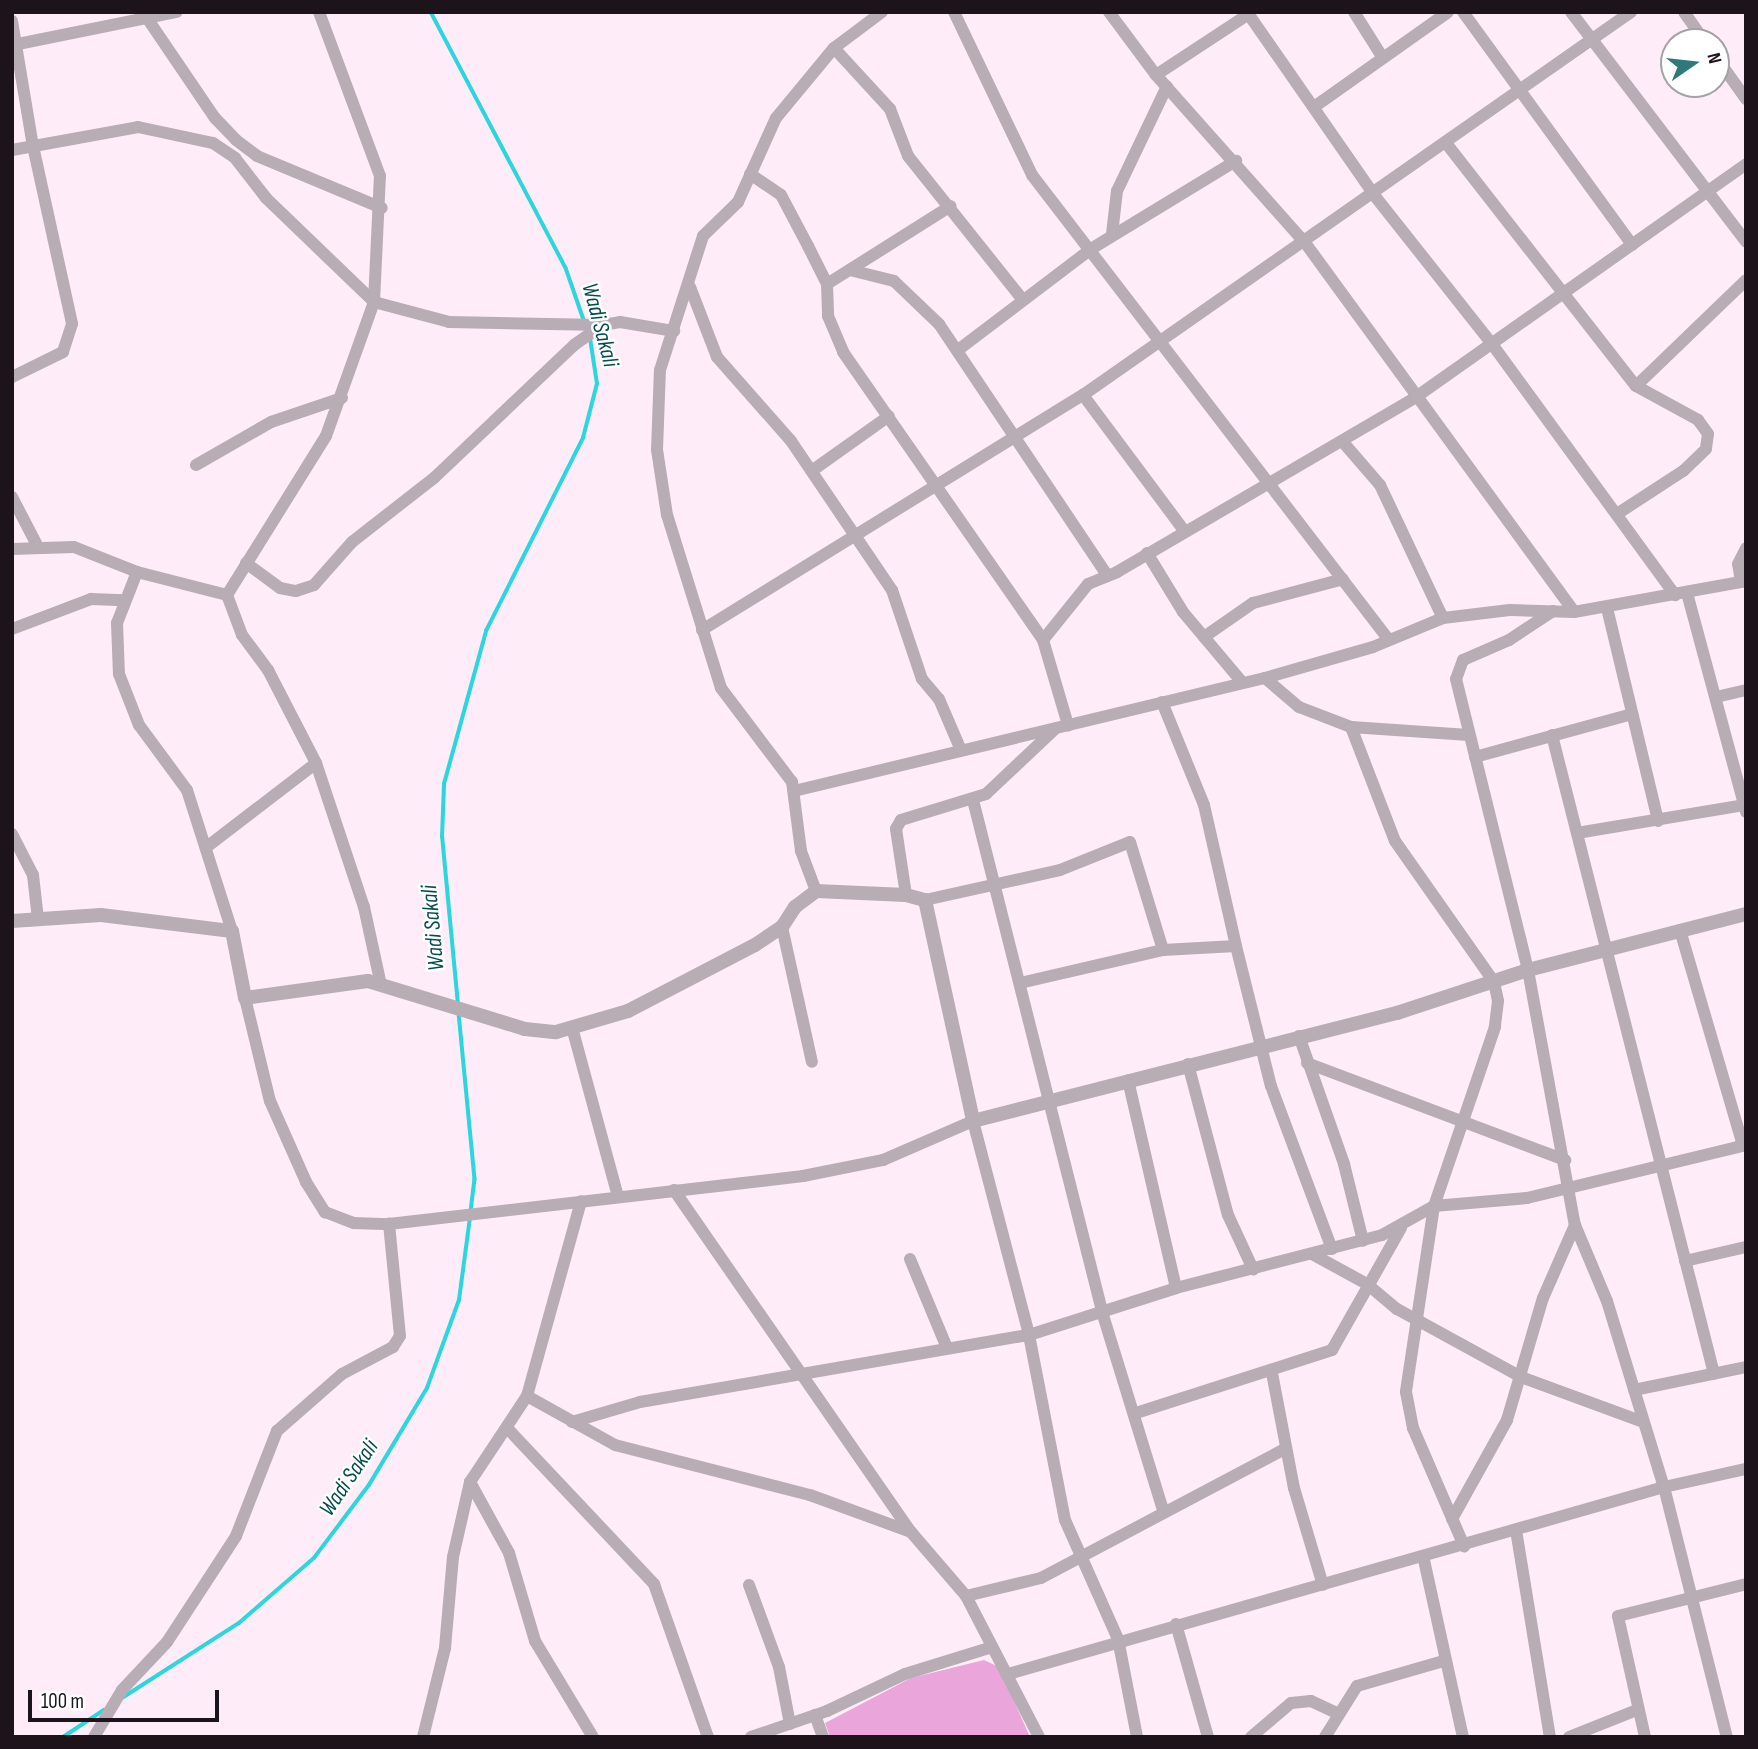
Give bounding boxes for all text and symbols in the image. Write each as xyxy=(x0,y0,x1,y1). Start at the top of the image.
north arrow xyxy=(1660,28,1730,98)
text: N xyxy=(1702,51,1726,66)
water label: Wadi Sakali xyxy=(576,280,624,370)
water label: Wadi Sakali xyxy=(415,884,451,972)
water label: Wadi Sakali xyxy=(313,1435,385,1521)
scale bar xyxy=(32,1676,222,1720)
text: 100 m xyxy=(41,1689,84,1714)

